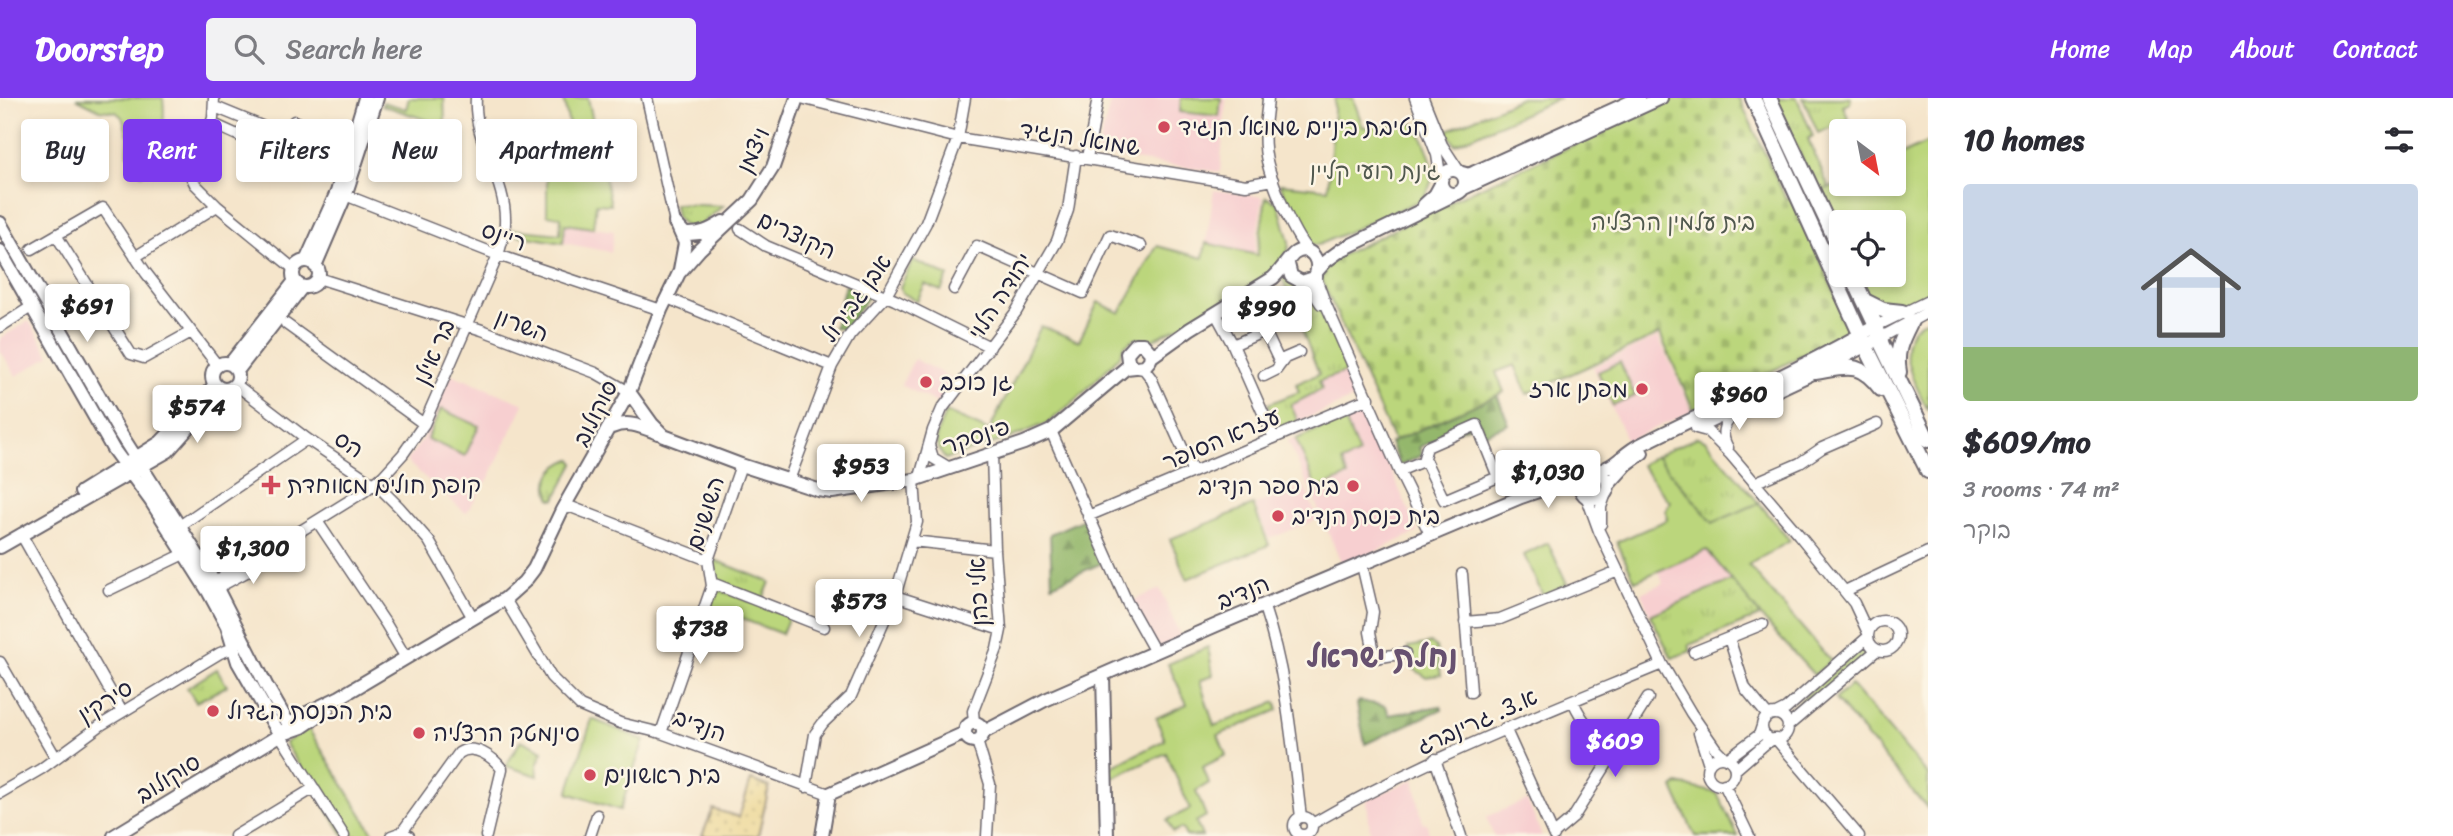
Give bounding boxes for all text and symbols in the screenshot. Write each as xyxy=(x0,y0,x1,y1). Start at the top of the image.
search box xyxy=(206,18,696,81)
text: Doorstep xyxy=(35,20,164,78)
text: Search here xyxy=(286,26,423,72)
text: Home xyxy=(2050,28,2110,70)
text: Map xyxy=(2148,28,2192,70)
text: About xyxy=(2230,28,2295,70)
text: Contact xyxy=(2333,28,2418,70)
icon: search xyxy=(230,30,268,68)
place label: חטיבת ביניים שמואל הנגיד xyxy=(1178,107,1428,148)
street label: שמואל הנגיד xyxy=(1017,109,1143,168)
text: 10 homes xyxy=(1963,113,2084,167)
chip: Buy xyxy=(21,119,109,182)
chip: Rent xyxy=(123,119,222,182)
chip: Filters xyxy=(236,119,354,182)
chip: New xyxy=(368,119,462,182)
chip: Apartment xyxy=(476,119,637,182)
marker: חטיבת ביניים שמואל הנגיד xyxy=(1156,119,1172,135)
north arrow xyxy=(1829,119,1906,196)
map controls xyxy=(1829,119,1906,287)
street label: ויצמן xyxy=(725,120,782,180)
icon: filters xyxy=(2380,121,2418,159)
park label: גינת רועי קליין xyxy=(1309,151,1441,192)
street label: הקוצרים xyxy=(751,199,843,271)
park label: בית עלמין הרצליה xyxy=(1591,202,1755,243)
street label: ריינס xyxy=(475,209,532,264)
button: locate xyxy=(1829,210,1906,287)
icon: home xyxy=(2128,230,2254,356)
street label: יהודה הלוי xyxy=(957,244,1044,348)
street label: אבן גבירול xyxy=(810,245,903,352)
pin: $691 xyxy=(46,285,128,344)
text: $691 xyxy=(61,286,113,327)
pin: $990 xyxy=(1226,286,1308,346)
text: $990 xyxy=(1238,288,1296,329)
street label: השרון xyxy=(489,297,555,354)
street label: בר אילן xyxy=(402,312,467,392)
place label: גן כוכב xyxy=(940,362,1013,403)
place label: מפתן ארז xyxy=(1529,369,1628,410)
pin: $960 xyxy=(1698,372,1780,432)
street label: סוקולוב xyxy=(561,373,630,454)
marker: גן כוכב xyxy=(918,374,934,390)
text: $960 xyxy=(1710,374,1768,415)
marker: מפתן ארז xyxy=(1634,381,1650,397)
pin: $574 xyxy=(156,386,238,445)
text: $574 xyxy=(168,387,226,428)
street label: עזרא הסופר xyxy=(1156,396,1287,483)
street label: פינסקר xyxy=(937,406,1015,467)
text: $609/mo xyxy=(1963,415,2091,469)
street label: הס xyxy=(325,419,372,470)
pin: $953 xyxy=(820,444,902,504)
text: $953 xyxy=(833,446,889,487)
pin: $1,030 xyxy=(1491,450,1605,510)
text: $1,030 xyxy=(1511,452,1585,493)
place label: קופת חולים מאוחדת xyxy=(287,465,481,506)
place label: בית ספר הנדיב xyxy=(1198,466,1339,507)
text: 3 rooms · 74 m² xyxy=(1963,469,2120,510)
street label: השושנים xyxy=(674,471,737,556)
marker: קופת חולים מאוחדת xyxy=(261,475,281,495)
marker: בית ספר הנדיב xyxy=(1345,478,1361,494)
place label: בית כנסת הנדיב xyxy=(1292,496,1440,537)
marker: בית כנסת הנדיב xyxy=(1270,508,1286,524)
text: בוקר xyxy=(1963,510,2011,551)
pin: $1,300 xyxy=(196,526,310,586)
text: $1,300 xyxy=(216,528,290,569)
street label: אלי כהן xyxy=(956,556,1001,628)
street label: הנדיב xyxy=(1210,563,1276,622)
pin: $573 xyxy=(818,580,900,639)
text: $573 xyxy=(831,581,887,622)
pin: $738 xyxy=(659,606,741,666)
text: $738 xyxy=(672,608,728,649)
district label: נחלת ישראל xyxy=(1306,630,1458,684)
street label: סירקין xyxy=(69,668,141,735)
street label: א.צ. גרינברג xyxy=(1410,677,1544,766)
place label: בית הכנסת הגדול xyxy=(227,691,392,732)
street label: הנדיב xyxy=(667,697,732,754)
marker: בית הכנסת הגדול xyxy=(205,703,221,719)
place label: סינמטק הרצליה xyxy=(433,713,580,754)
pin: $609 xyxy=(1574,720,1656,779)
text: $609 xyxy=(1586,721,1644,762)
marker: סינמטק הרצליה xyxy=(411,725,427,741)
street label: סוקולוב xyxy=(128,742,209,814)
place label: בית ראשונים xyxy=(604,755,721,796)
marker: בית ראשונים xyxy=(582,767,598,783)

